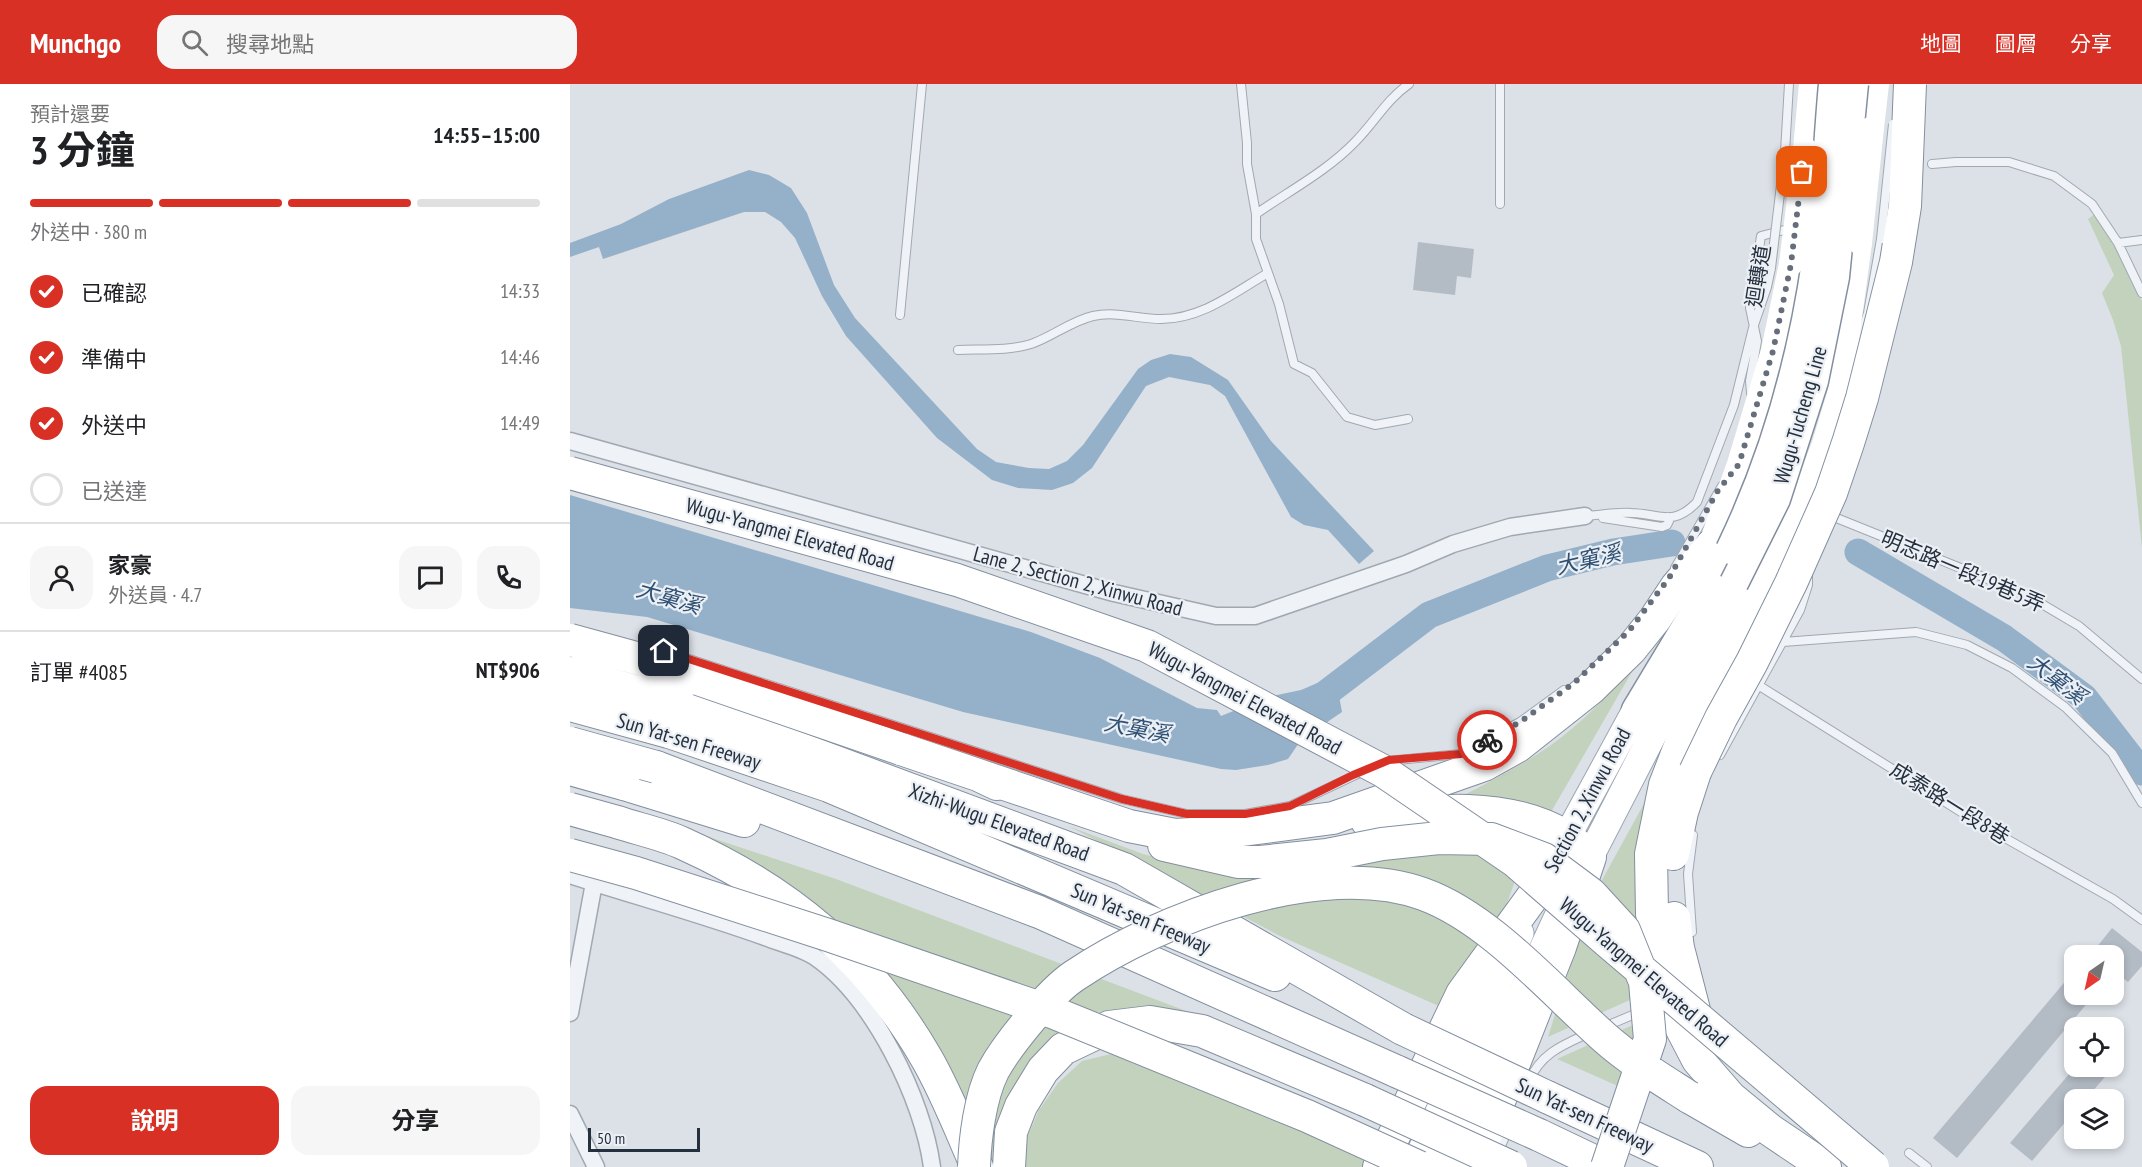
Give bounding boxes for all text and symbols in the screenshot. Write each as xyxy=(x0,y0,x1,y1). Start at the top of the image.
search box xyxy=(157,15,577,69)
text: Munchgo xyxy=(30,24,121,61)
icon: search xyxy=(178,26,211,59)
text: 搜尋地點 xyxy=(226,30,314,58)
text: 地圖 xyxy=(1920,30,1962,57)
text: 圖層 xyxy=(1995,30,2037,57)
text: 分享 xyxy=(2070,30,2112,57)
text: 預計還要 xyxy=(30,101,110,127)
text: 14:55–15:00 xyxy=(433,121,540,149)
text: 3 分鐘 xyxy=(30,124,135,175)
pin xyxy=(1776,146,1827,197)
icon: bag xyxy=(1785,155,1818,188)
text: 外送中 · 380 m xyxy=(30,219,147,245)
street label: 迴轉道 xyxy=(1740,243,1776,309)
icon: check xyxy=(30,275,63,308)
text: 14:33 xyxy=(500,278,540,304)
text: 已確認 xyxy=(81,279,147,307)
icon: check xyxy=(30,341,63,374)
street label: Wugu-Tucheng Line xyxy=(1767,343,1833,487)
text: 14:46 xyxy=(500,344,540,370)
text: 準備中 xyxy=(81,345,147,373)
icon: check xyxy=(30,407,63,440)
text: 14:49 xyxy=(500,410,540,436)
text: 外送中 xyxy=(81,411,147,439)
text: 已送達 xyxy=(81,477,147,505)
street label: Wugu-Yangmei Elevated Road xyxy=(683,491,897,577)
street label: 明志路一段19巷5弄 xyxy=(1877,524,2049,618)
water label: 大窠溪 xyxy=(1553,537,1626,580)
street label: Lane 2, Section 2, Xinwu Road xyxy=(970,540,1186,622)
button: person xyxy=(30,546,93,609)
button: chat xyxy=(399,546,462,609)
button: phone xyxy=(477,546,540,609)
text: 家豪 xyxy=(108,551,152,579)
water label: 大窠溪 xyxy=(633,574,707,620)
text: 外送員 · 4.7 xyxy=(108,582,202,608)
pin xyxy=(638,625,689,676)
icon: home xyxy=(647,634,680,667)
street label: Wugu-Yangmei Elevated Road xyxy=(1144,636,1346,760)
water label: 大窠溪 xyxy=(2022,648,2094,712)
text: NT$906 xyxy=(476,656,540,684)
text: 訂單 #4085 xyxy=(30,658,128,686)
street label: Sun Yat-sen Freeway xyxy=(614,706,764,776)
water label: 大窠溪 xyxy=(1102,708,1175,749)
courier xyxy=(1457,710,1517,770)
street label: Section 2, Xinwu Road xyxy=(1538,723,1636,877)
icon: bike xyxy=(1471,724,1504,757)
street label: 成泰路一段8巷 xyxy=(1885,756,2015,850)
street label: Xizhi-Wugu Elevated Road xyxy=(905,777,1093,867)
street label: Sun Yat-sen Freeway xyxy=(1067,876,1215,960)
street label: Wugu-Yangmei Elevated Road xyxy=(1554,891,1734,1053)
north arrow xyxy=(2064,945,2124,1005)
map controls xyxy=(2064,945,2124,1149)
button: locate xyxy=(2064,1017,2124,1077)
street label: Sun Yat-sen Freeway xyxy=(1512,1071,1658,1159)
button: 說明 xyxy=(30,1086,279,1155)
button: 分享 xyxy=(291,1086,540,1155)
button: layers xyxy=(2064,1089,2124,1149)
scale bar xyxy=(588,1125,700,1152)
text: 50 m xyxy=(597,1128,625,1148)

